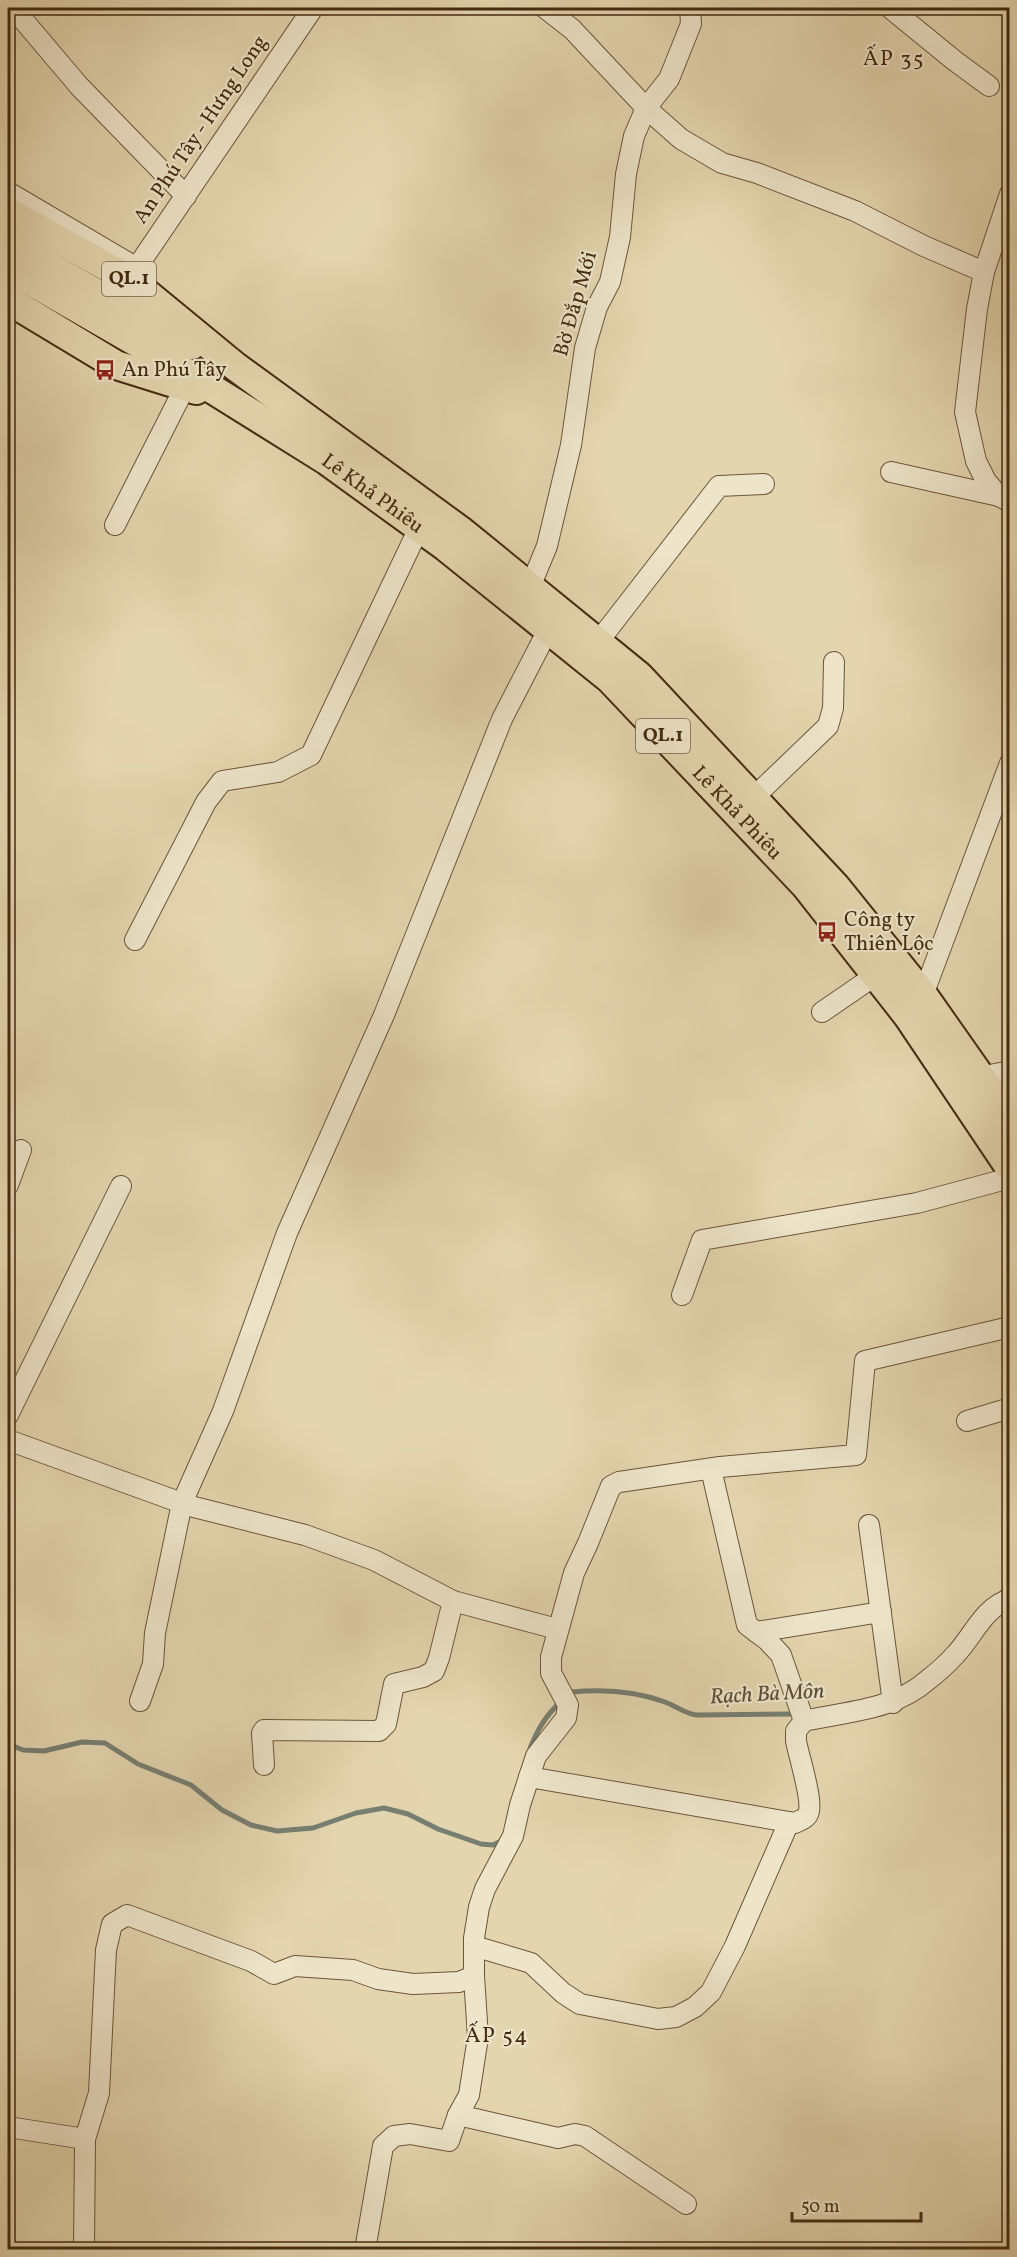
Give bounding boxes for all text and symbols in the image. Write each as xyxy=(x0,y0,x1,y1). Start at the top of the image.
street label: An Phú Tây - Hưng Long xyxy=(127,30,275,230)
district label: ẤP 35 xyxy=(863,44,925,75)
street label: Bờ Đắp Mới xyxy=(547,248,605,360)
road number: QL.1 xyxy=(102,262,156,296)
place label: An Phú Tây xyxy=(122,356,227,385)
bus stop icon: An Phú Tây xyxy=(93,358,117,382)
street label: Lê Khả Phiêu xyxy=(315,447,430,541)
road number: QL.1 xyxy=(636,719,690,753)
street label: Lê Khả Phiêu xyxy=(685,760,789,867)
place label: Công ty Thiên Lộc xyxy=(844,906,934,959)
bus stop icon: Công ty Thiên Lộc xyxy=(815,920,839,944)
water label: Rạch Bà Môn xyxy=(709,1677,825,1713)
district label: ẤP 54 xyxy=(465,2021,529,2052)
scale bar xyxy=(792,2185,921,2223)
text: 50 m xyxy=(801,2195,840,2220)

